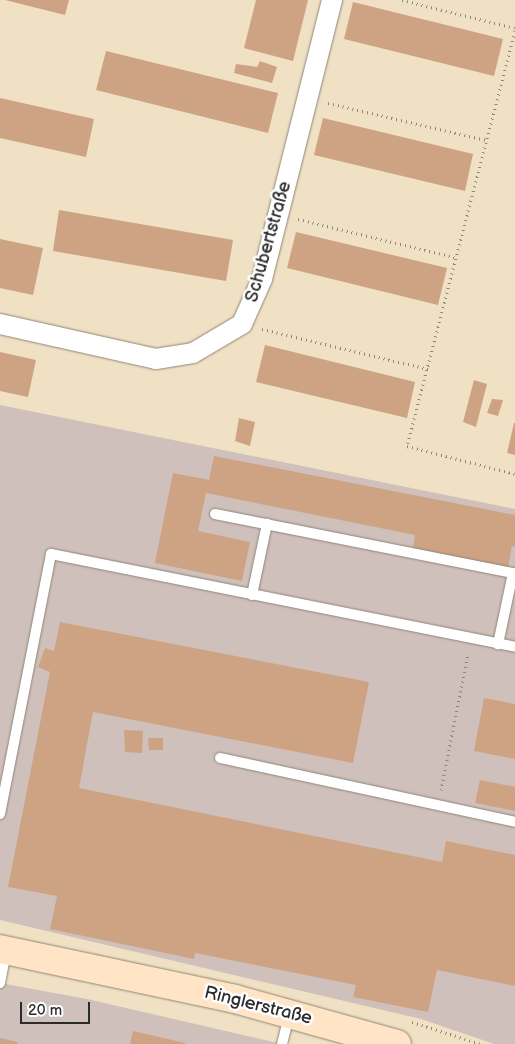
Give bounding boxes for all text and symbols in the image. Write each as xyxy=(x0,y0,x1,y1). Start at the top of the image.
street label: Schubertstraße xyxy=(241,179,297,305)
street label: Ringlerstraße xyxy=(202,982,314,1030)
scale bar xyxy=(22,992,92,1024)
text: 20 m xyxy=(28,1001,62,1020)

